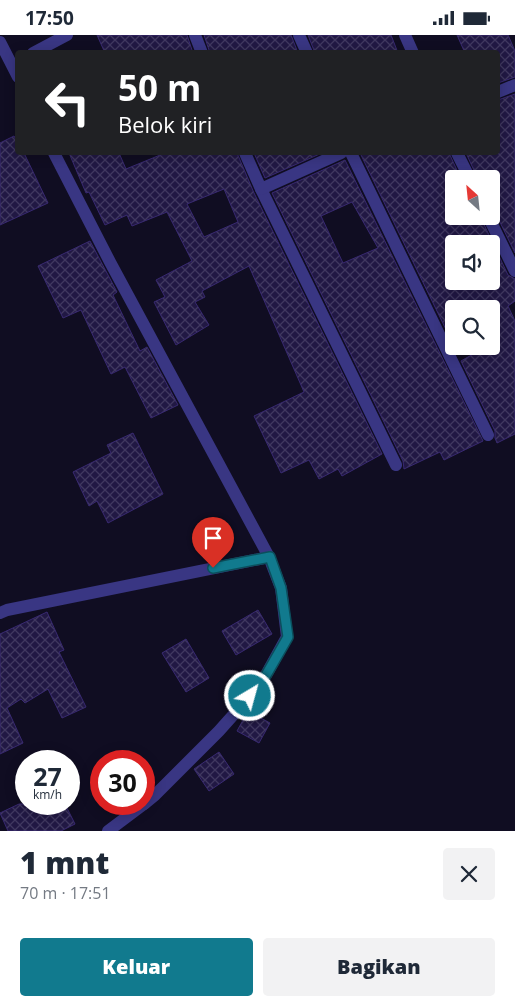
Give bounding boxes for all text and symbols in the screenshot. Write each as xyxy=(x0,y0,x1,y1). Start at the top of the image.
text: 17:50 xyxy=(25,5,74,31)
text: 50 m xyxy=(118,64,201,111)
icon: left xyxy=(35,70,100,135)
text: Belok kiri xyxy=(118,109,212,139)
north arrow xyxy=(445,170,500,225)
map controls xyxy=(445,170,500,355)
button: sound xyxy=(445,235,500,290)
button: search xyxy=(445,300,500,355)
pin xyxy=(192,517,234,568)
icon: arrive xyxy=(199,524,227,552)
position arrow xyxy=(223,669,275,721)
speed limit sign: 30 xyxy=(90,750,155,815)
text: 27 xyxy=(33,759,62,793)
text: km/h xyxy=(33,786,62,803)
text: 1 mnt xyxy=(20,842,109,883)
button: close xyxy=(443,848,495,900)
text: 70 m · 17:51 xyxy=(20,882,111,904)
button: Keluar xyxy=(20,938,253,996)
button: Bagikan xyxy=(263,938,495,996)

